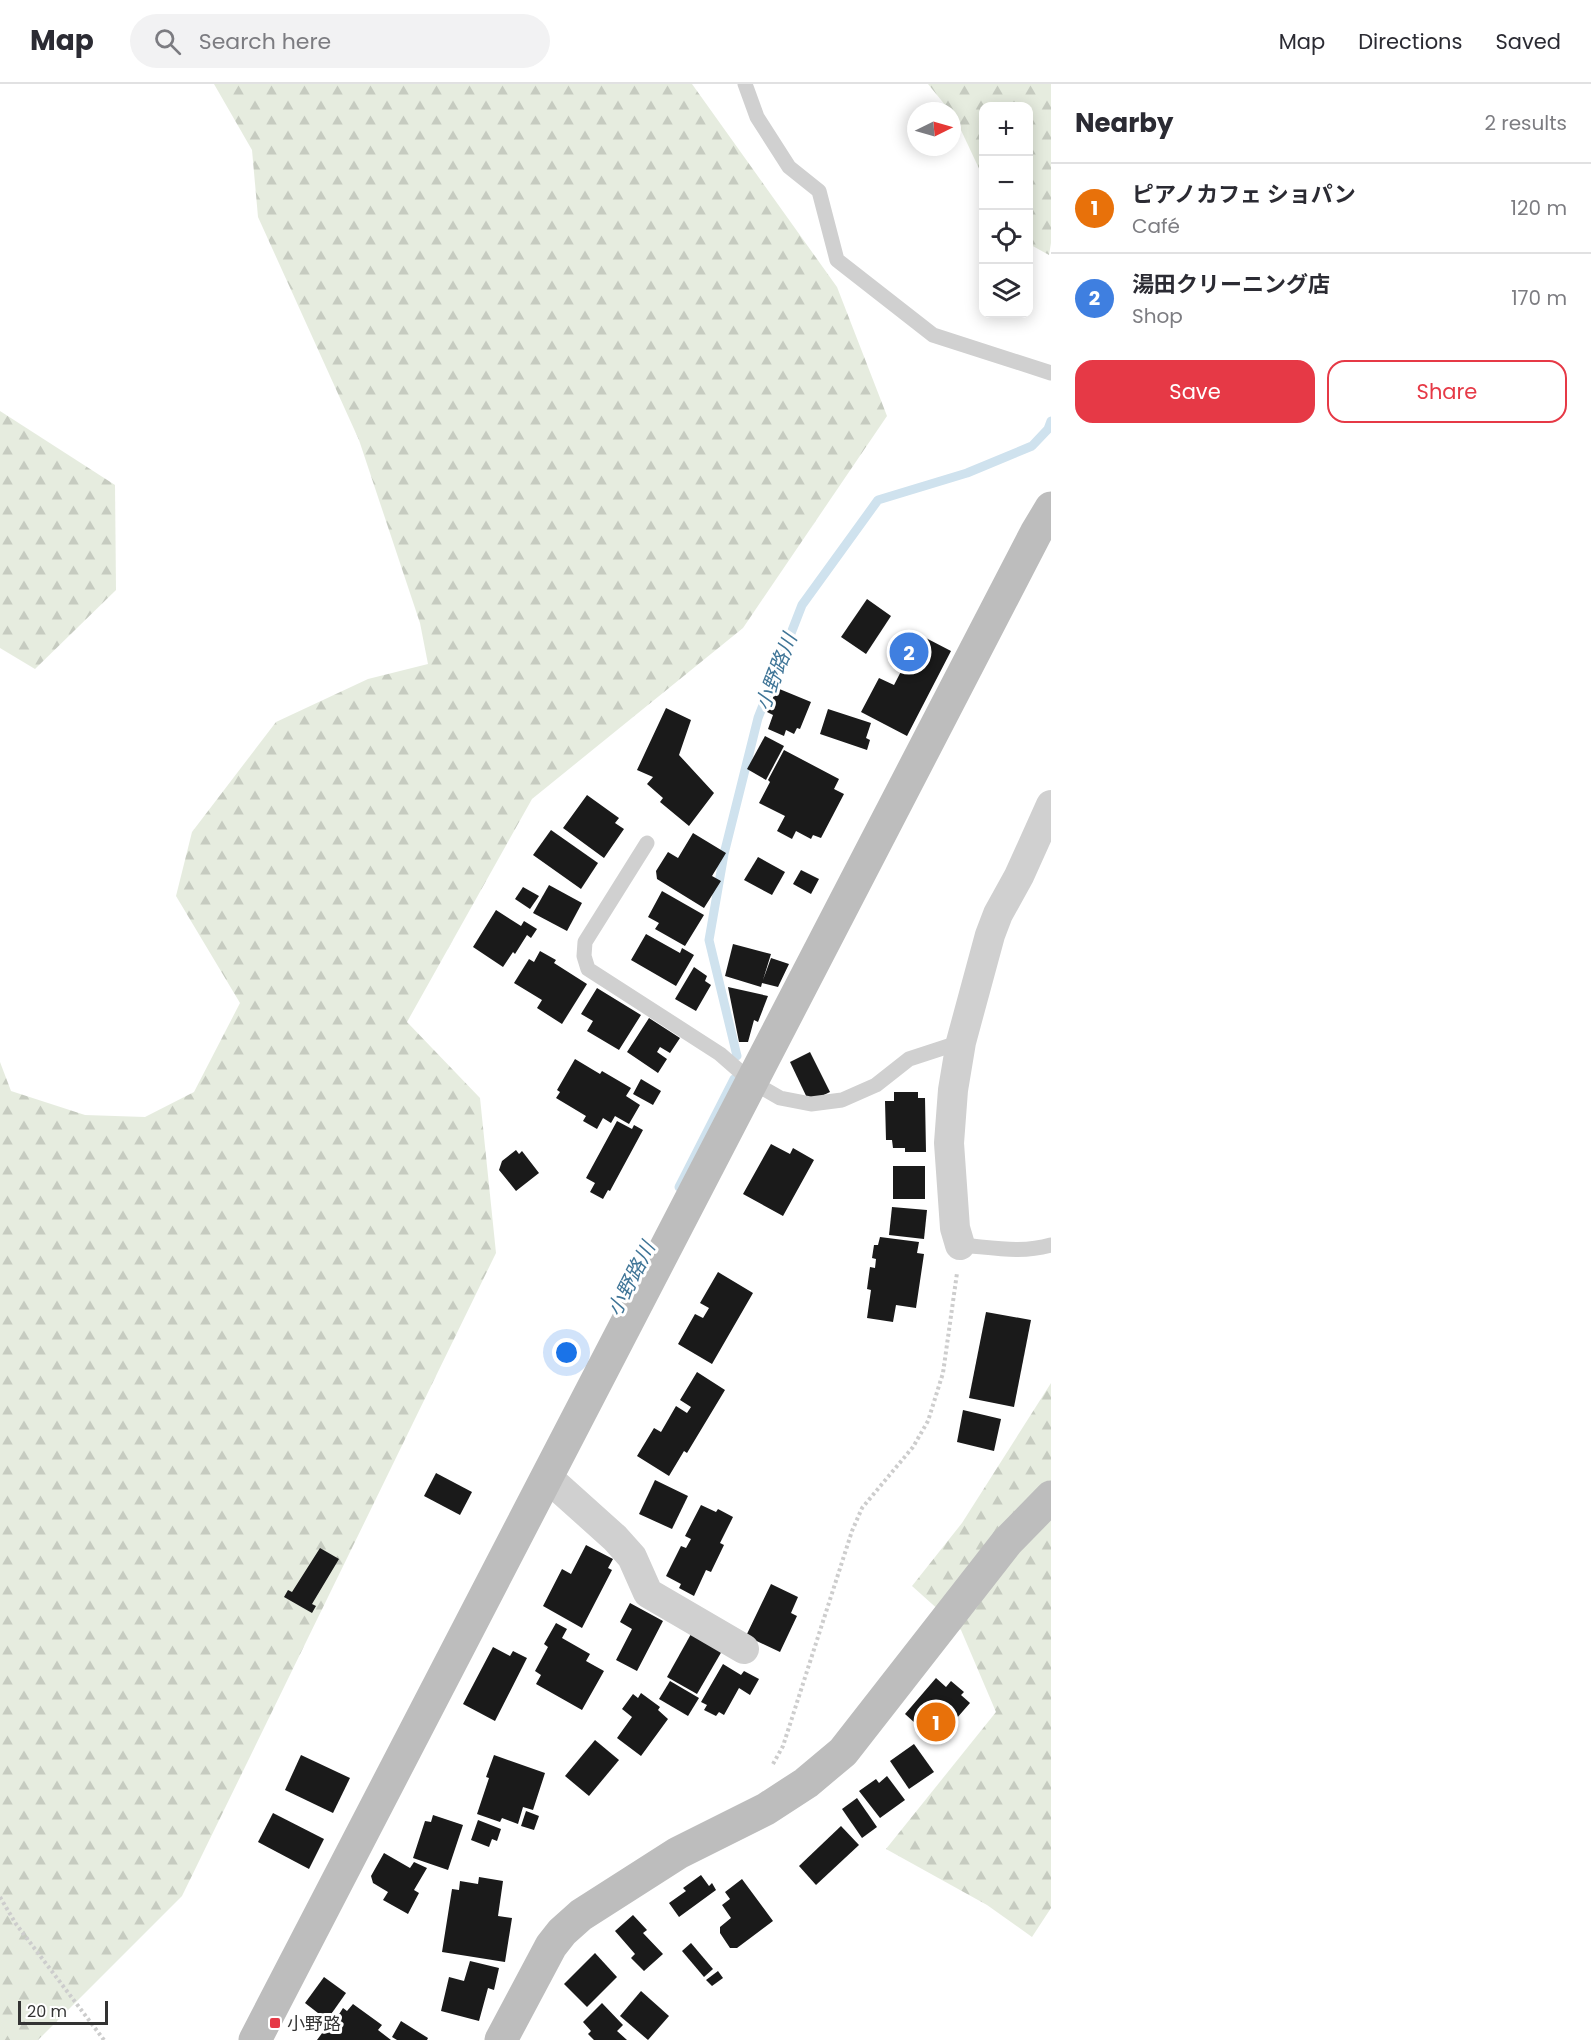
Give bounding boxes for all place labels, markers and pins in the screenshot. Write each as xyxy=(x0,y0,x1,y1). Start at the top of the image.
pin: 2 xyxy=(890,630,928,674)
pin: 1 xyxy=(916,1700,956,1744)
place label: 小野路 xyxy=(287,2011,341,2036)
marker: 小野路 xyxy=(268,2016,282,2030)

